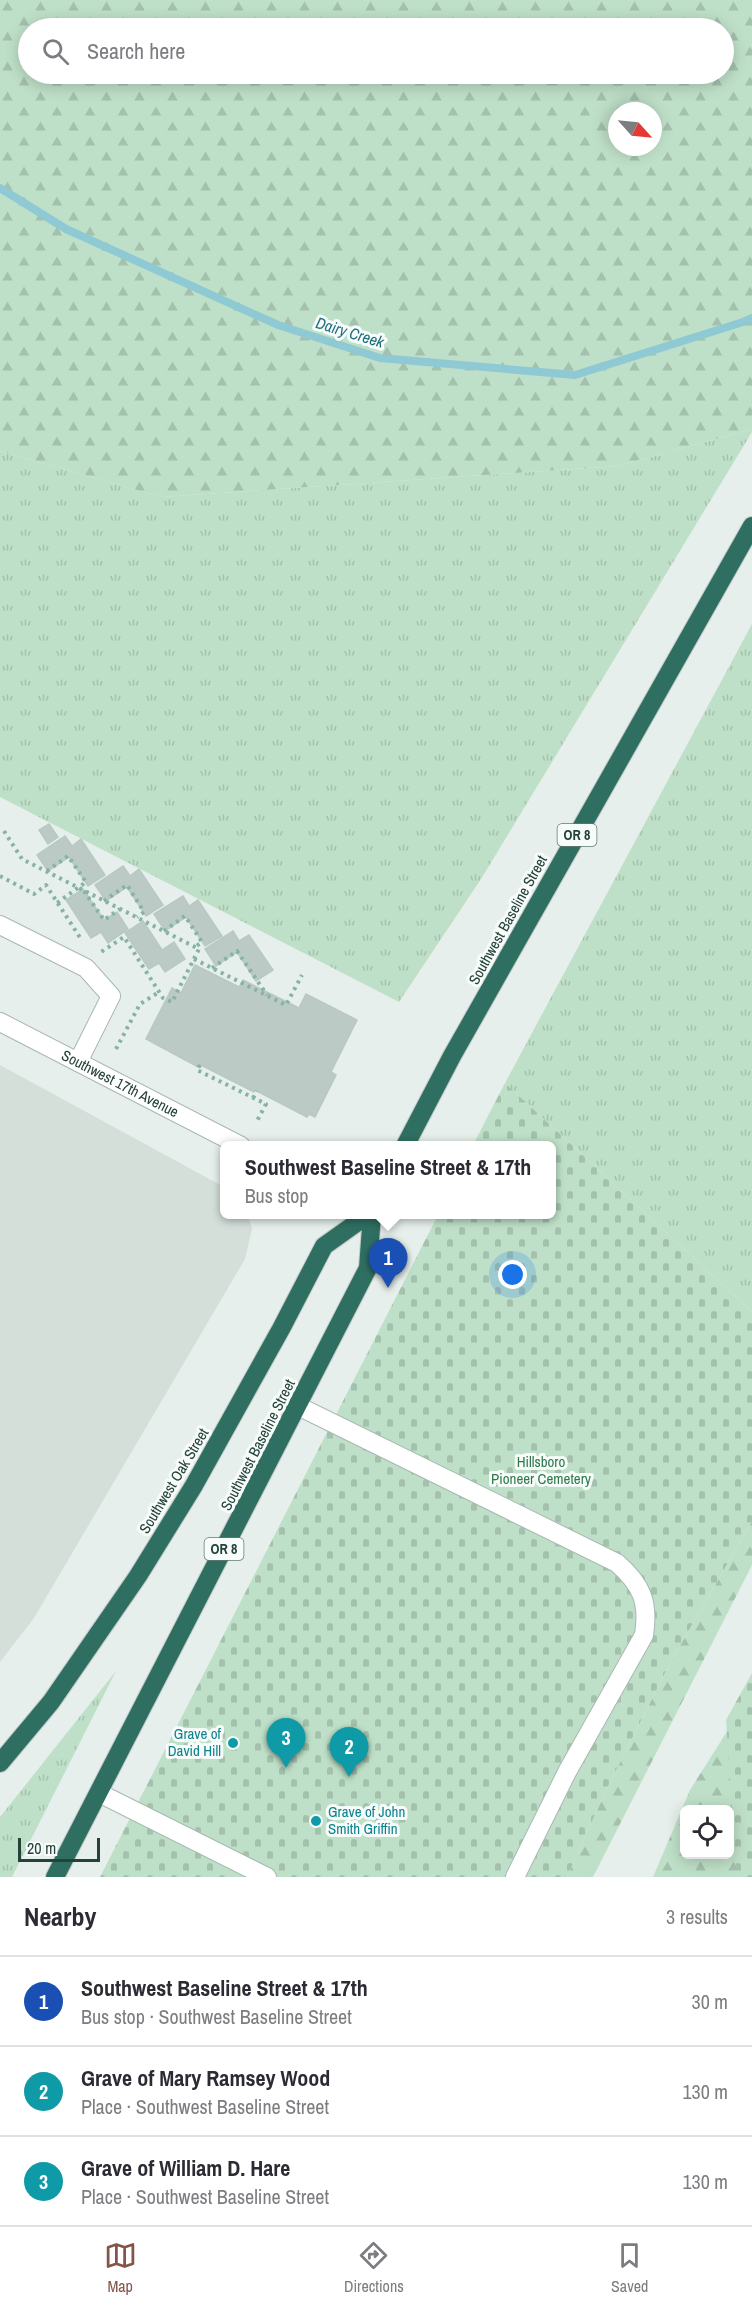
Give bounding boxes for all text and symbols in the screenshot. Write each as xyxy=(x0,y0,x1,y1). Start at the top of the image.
search box xyxy=(18,18,734,84)
icon: search xyxy=(39,35,72,68)
text: Search here xyxy=(87,36,185,66)
north arrow xyxy=(608,102,662,156)
water label: Dairy Creek xyxy=(313,311,387,353)
road number: OR 8 xyxy=(558,824,596,846)
street label: Southwest Baseline Street xyxy=(463,851,552,988)
street label: Southwest 17th Avenue xyxy=(58,1044,183,1122)
popup xyxy=(220,1141,556,1219)
text: Southwest Baseline Street & 17th xyxy=(245,1152,531,1182)
text: Bus stop xyxy=(245,1182,308,1209)
pin: 1 xyxy=(368,1238,408,1288)
your location xyxy=(498,1260,527,1289)
street label: Southwest Baseline Street xyxy=(215,1375,300,1514)
street label: Southwest Oak Street xyxy=(134,1424,214,1537)
park label: Hillsboro Pioneer Cemetery xyxy=(491,1451,592,1489)
road number: OR 8 xyxy=(204,1538,244,1560)
pin: 3 xyxy=(266,1718,306,1768)
place label: Grave of David Hill xyxy=(168,1723,222,1761)
pin: 2 xyxy=(330,1728,368,1777)
marker: Grave of David Hill xyxy=(226,1736,240,1750)
place label: Grave of John Smith Griffin xyxy=(328,1801,405,1839)
map controls xyxy=(680,1805,734,1859)
button: locate xyxy=(680,1805,734,1859)
marker: Grave of John Smith Griffin xyxy=(309,1814,323,1828)
scale bar xyxy=(18,1835,100,1862)
text: 20 m xyxy=(27,1837,56,1859)
text: Nearby xyxy=(24,1899,96,1934)
text: 3 results xyxy=(666,1903,728,1930)
text: Southwest Baseline Street & 17th xyxy=(81,1973,368,2003)
text: 1 xyxy=(39,1988,48,2015)
text: 30 m xyxy=(692,1988,728,2015)
text: Bus stop · Southwest Baseline Street xyxy=(81,2003,352,2030)
text: Grave of Mary Ramsey Wood xyxy=(81,2063,330,2093)
text: 2 xyxy=(39,2078,48,2105)
text: 130 m xyxy=(682,2078,728,2105)
text: Place · Southwest Baseline Street xyxy=(81,2093,329,2120)
text: Grave of William D. Hare xyxy=(81,2153,290,2183)
text: 3 xyxy=(39,2168,48,2195)
text: 130 m xyxy=(682,2168,728,2195)
text: Place · Southwest Baseline Street xyxy=(81,2183,329,2210)
tab: Map xyxy=(104,2239,137,2297)
tab: Directions xyxy=(344,2239,404,2297)
tab: Saved xyxy=(611,2239,648,2297)

